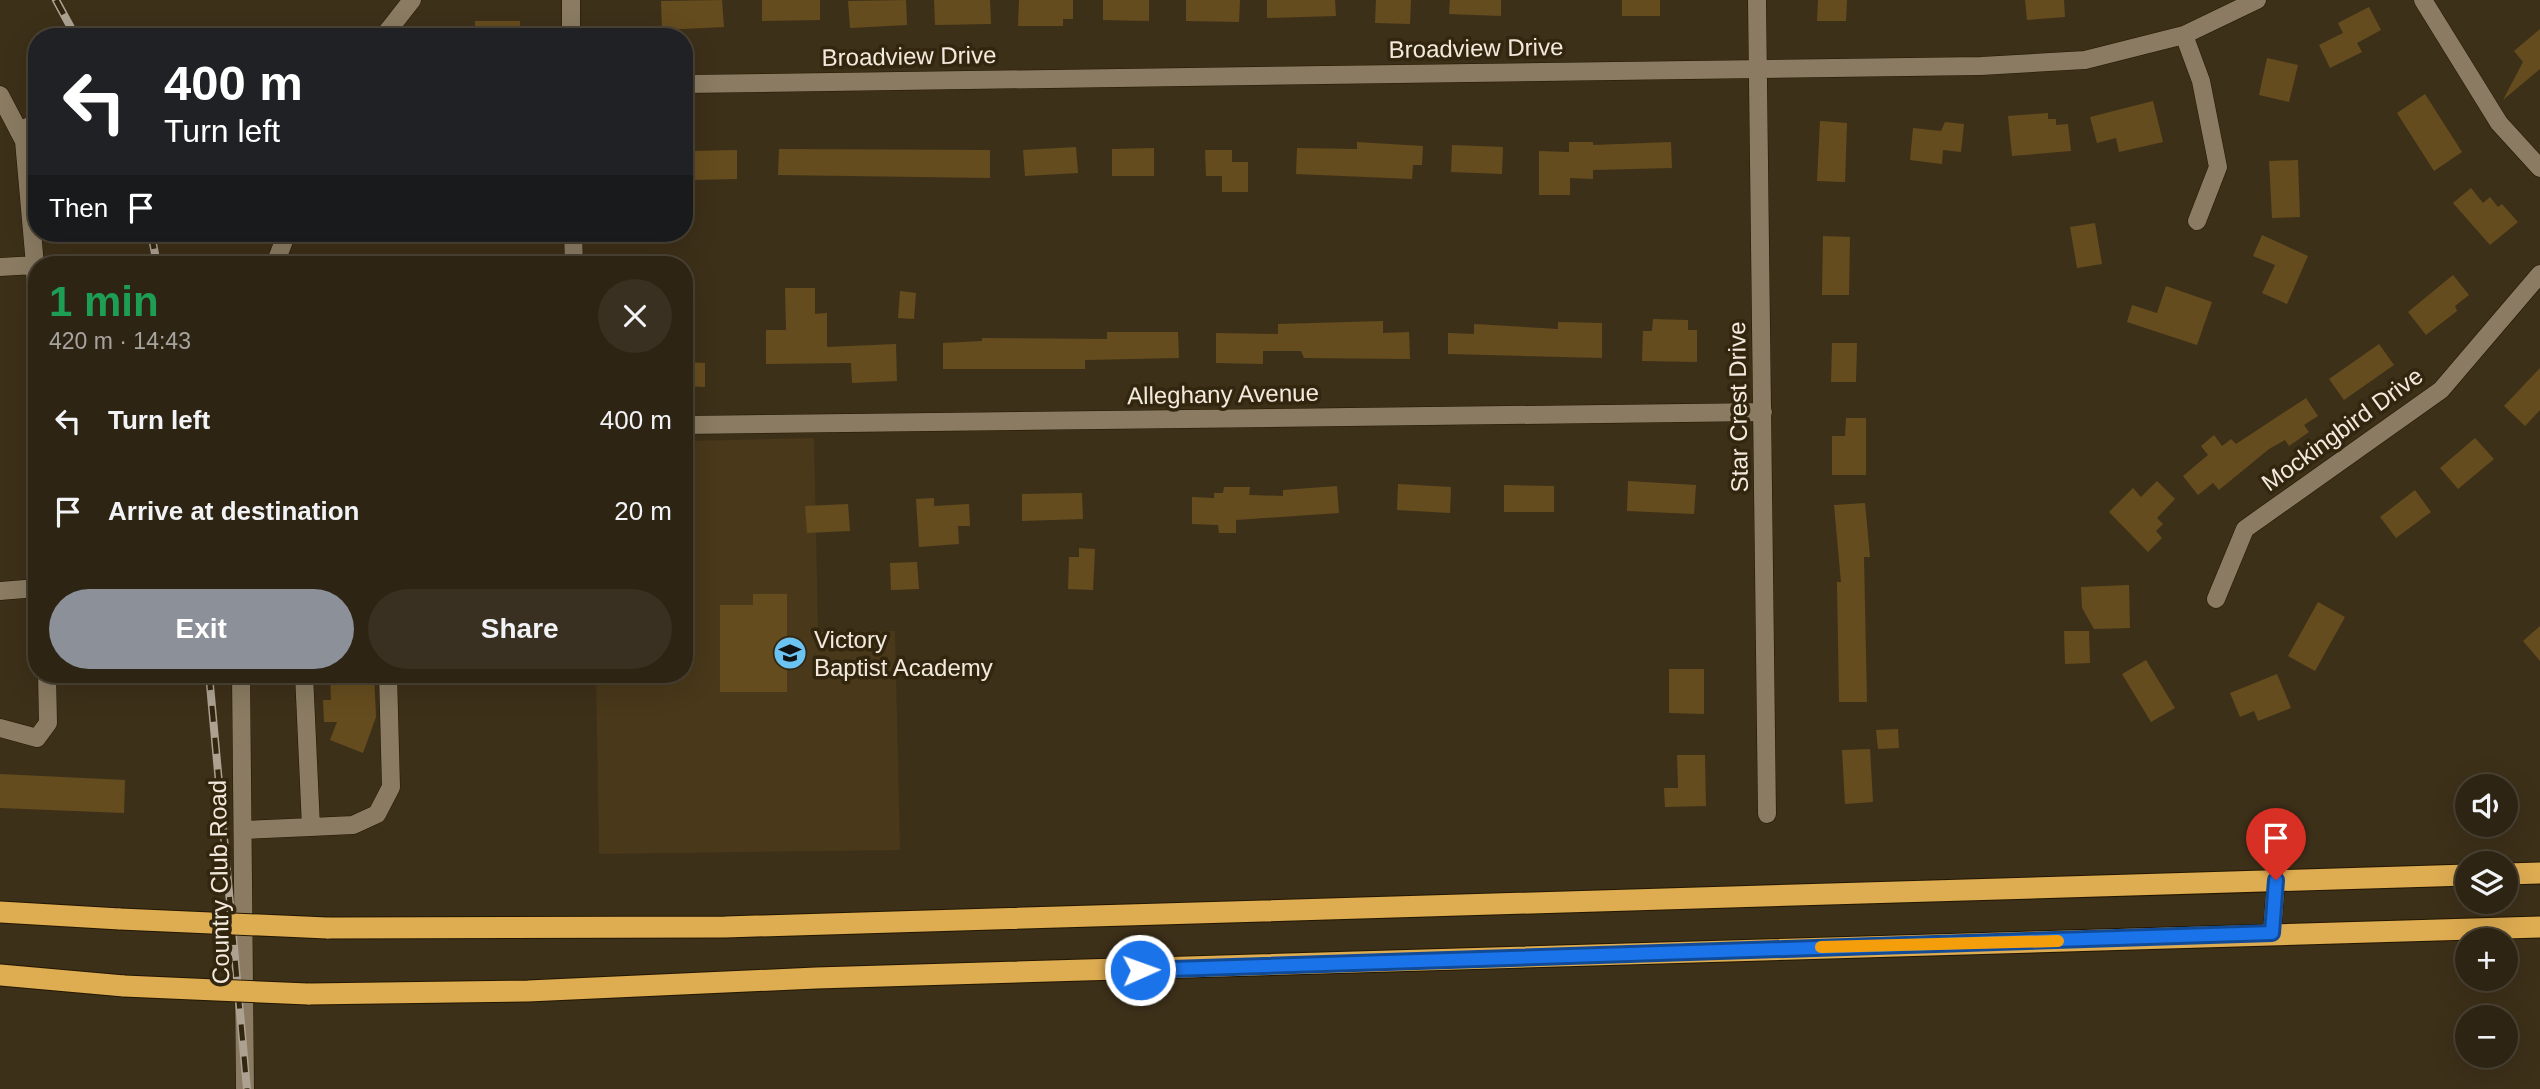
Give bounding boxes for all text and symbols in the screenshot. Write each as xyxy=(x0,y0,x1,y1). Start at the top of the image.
street label: Broadview Drive xyxy=(1388,33,1564,63)
street label: Broadview Drive xyxy=(821,41,997,71)
icon: left xyxy=(49,56,140,147)
text: 400 m xyxy=(164,56,303,110)
text: Turn left xyxy=(164,113,280,149)
icon: arrive xyxy=(122,189,160,227)
text: Then xyxy=(49,193,108,223)
text: 1 min xyxy=(49,278,159,325)
button: close xyxy=(598,279,672,353)
street label: Star Crest Drive xyxy=(1723,321,1753,493)
text: 420 m · 14:43 xyxy=(49,328,191,354)
street label: Mockingbird Drive xyxy=(2256,362,2428,496)
street label: Alleghany Avenue xyxy=(1127,379,1319,409)
icon: left xyxy=(49,402,87,440)
text: Turn left xyxy=(108,405,210,435)
text: 400 m xyxy=(600,405,672,435)
icon: arrive xyxy=(49,493,87,531)
text: Arrive at destination xyxy=(108,496,359,526)
text: 20 m xyxy=(614,496,672,526)
button: Exit xyxy=(49,589,354,669)
button: Share xyxy=(368,589,672,669)
place label: Victory Baptist Academy xyxy=(814,626,993,681)
school or university icon: Victory Baptist Academy xyxy=(771,634,809,672)
map controls xyxy=(2455,774,2518,1068)
button: sound xyxy=(2455,774,2518,837)
street label: Country Club Road xyxy=(204,780,234,984)
pin xyxy=(2246,808,2306,880)
icon: arrive xyxy=(2257,819,2295,857)
button: layers xyxy=(2455,851,2518,914)
button: + xyxy=(2455,928,2518,991)
position arrow xyxy=(1103,933,1177,1007)
button: − xyxy=(2455,1005,2518,1068)

